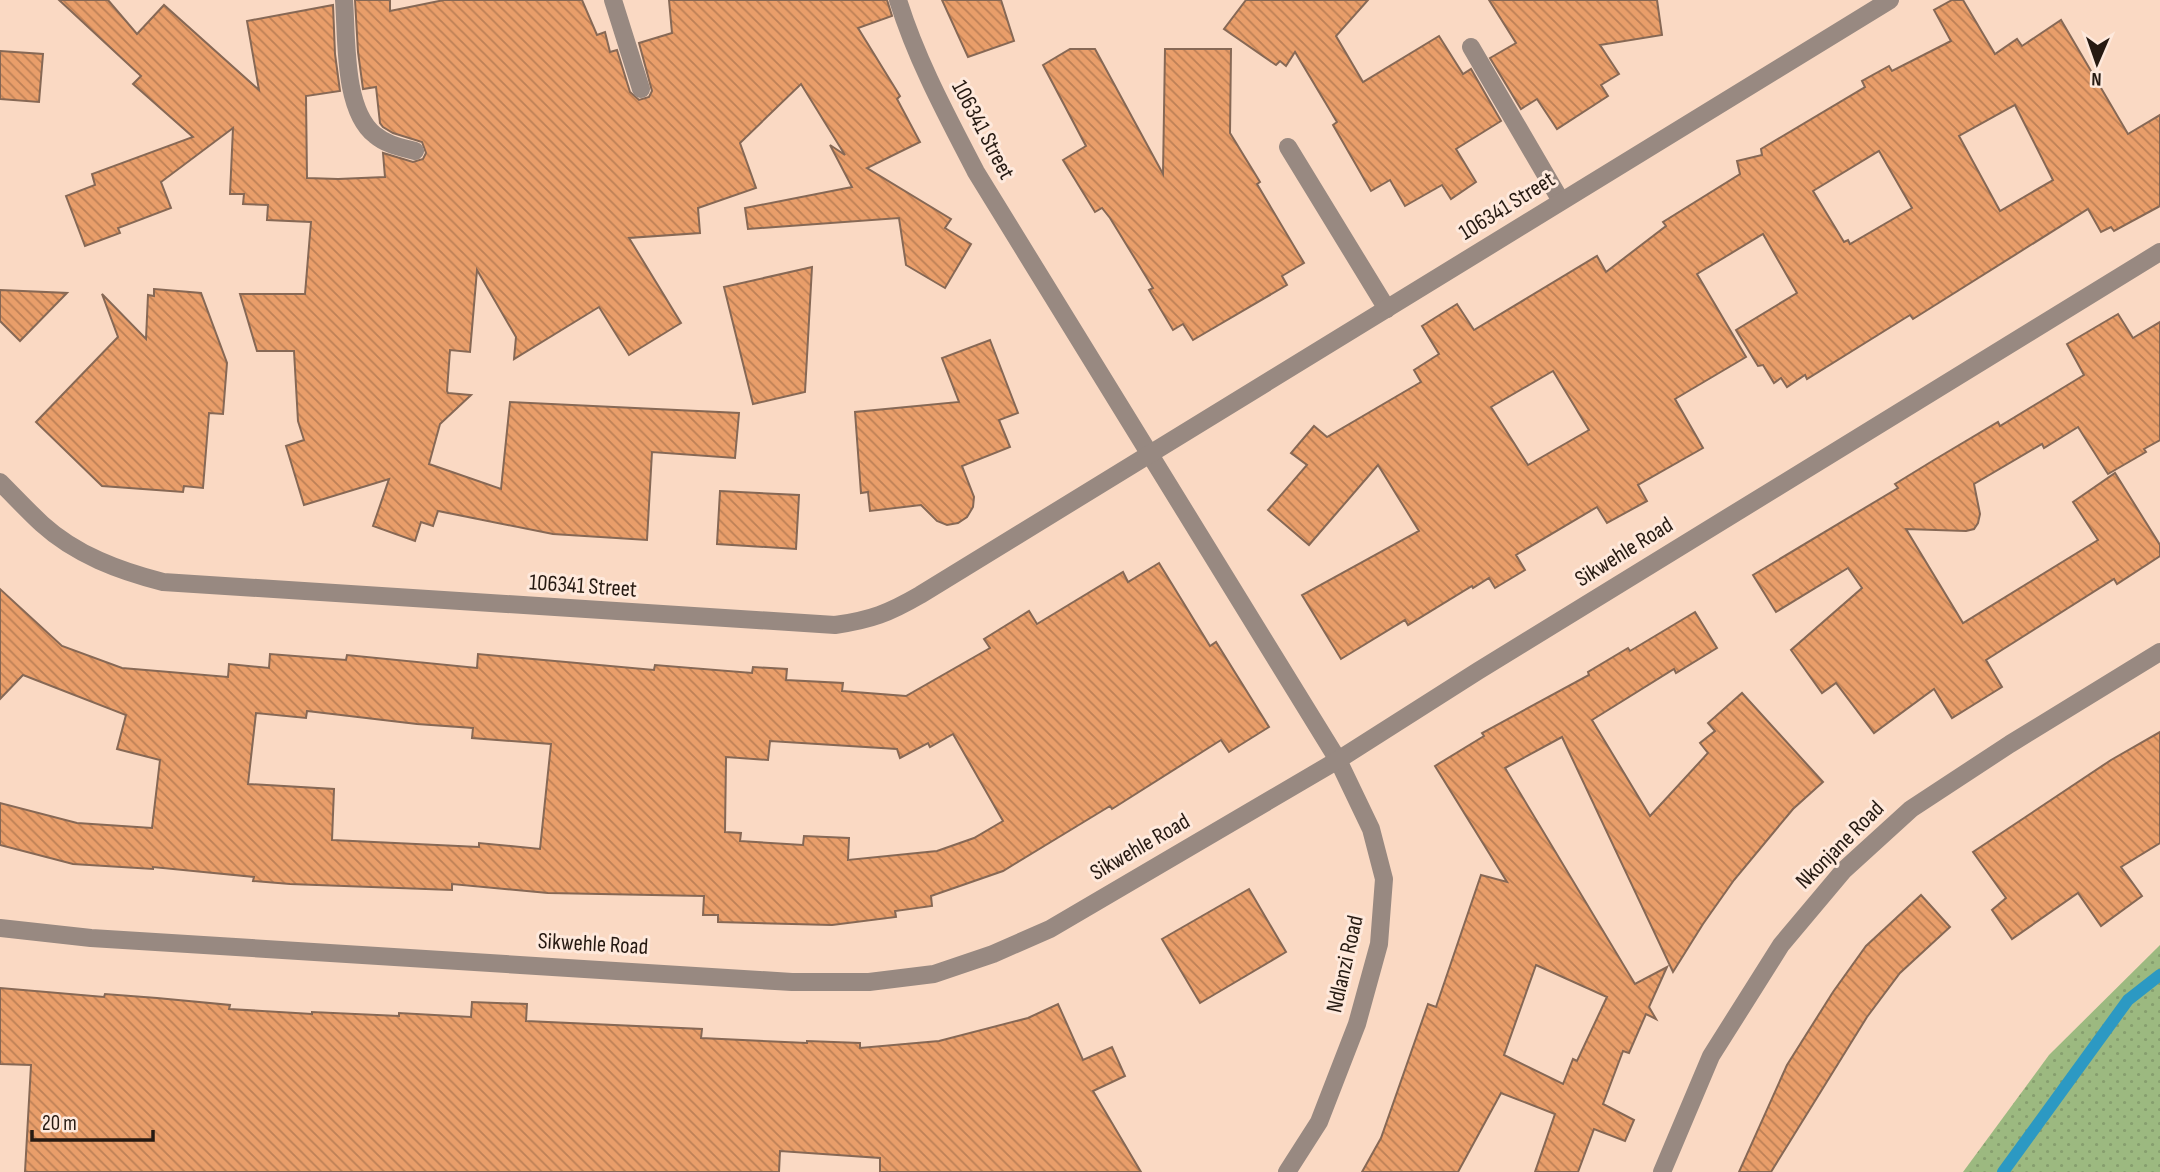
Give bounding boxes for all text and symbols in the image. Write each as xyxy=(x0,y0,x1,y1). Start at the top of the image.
north arrow xyxy=(2062,28,2132,98)
text: N xyxy=(2091,67,2102,90)
street label: 106341 Street xyxy=(945,76,1021,184)
street label: 106341 Street xyxy=(1454,166,1560,246)
street label: Sikwehle Road xyxy=(1570,511,1678,593)
street label: 106341 Street xyxy=(528,568,638,604)
street label: Nkonjane Road xyxy=(1790,795,1890,895)
street label: Sikwehle Road xyxy=(1085,807,1195,887)
street label: Ndlanzi Road xyxy=(1320,913,1370,1015)
street label: Sikwehle Road xyxy=(537,927,649,961)
scale bar xyxy=(32,1098,152,1142)
text: 20 m xyxy=(42,1111,77,1136)

